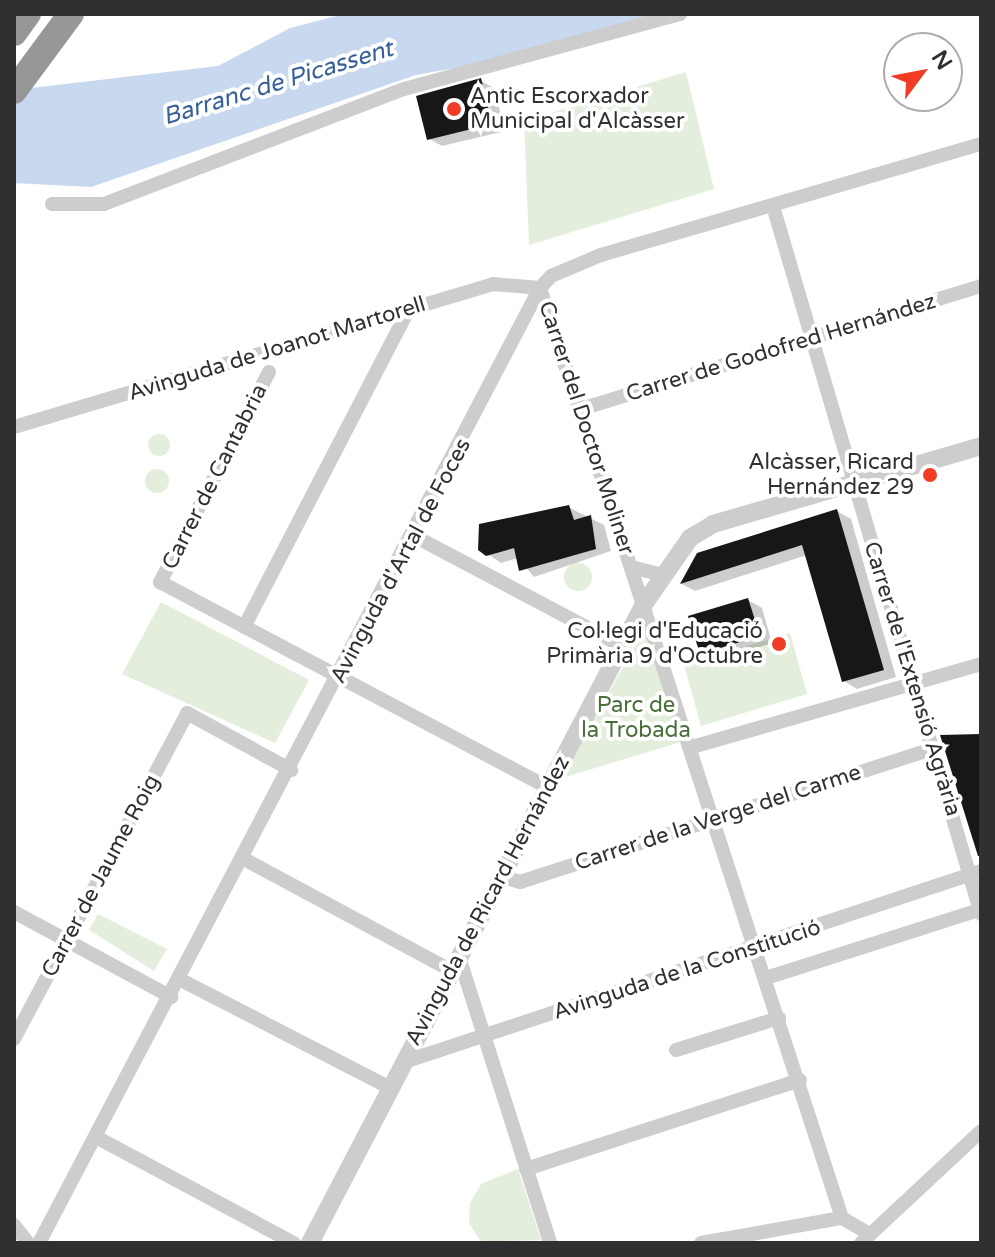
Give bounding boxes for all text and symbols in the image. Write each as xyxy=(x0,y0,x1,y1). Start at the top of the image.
north arrow xyxy=(883,32,963,112)
water label: Barranc de Picassent xyxy=(160,34,396,132)
text: N xyxy=(926,46,957,75)
place label: Antic Escorxador Municipal d'Alcàsser xyxy=(470,83,684,134)
marker: Antic Escorxador Municipal d'Alcàsser xyxy=(445,100,463,118)
street label: Carrer de Godofred Hernández xyxy=(623,288,939,408)
street label: Avinguda de Joanot Martorell xyxy=(125,291,429,407)
street label: Carrer del Doctor Moliner xyxy=(533,298,639,558)
street label: Carrer de Cantabria xyxy=(157,380,273,574)
street label: Avinguda d'Artal de Foces xyxy=(325,434,477,688)
place label: Alcàsser, Ricard Hernández 29 xyxy=(748,449,914,500)
marker: Alcàsser, Ricard Hernández 29 xyxy=(921,466,939,484)
street label: Carrer de l'Extensió Agrària xyxy=(858,539,966,819)
place label: Col·legi d'Educació Primària 9 d'Octubre xyxy=(546,618,763,670)
marker: Col·legi d'Educació Primària 9 d'Octubre xyxy=(770,635,788,653)
park label: Parc de la Trobada xyxy=(581,692,691,744)
street label: Avinguda de Ricard Hernández xyxy=(400,752,576,1050)
street label: Carrer de la Verge del Carme xyxy=(572,759,864,877)
street label: Carrer de Jaume Roig xyxy=(36,770,166,982)
street label: Avinguda de la Constitució xyxy=(550,914,824,1026)

